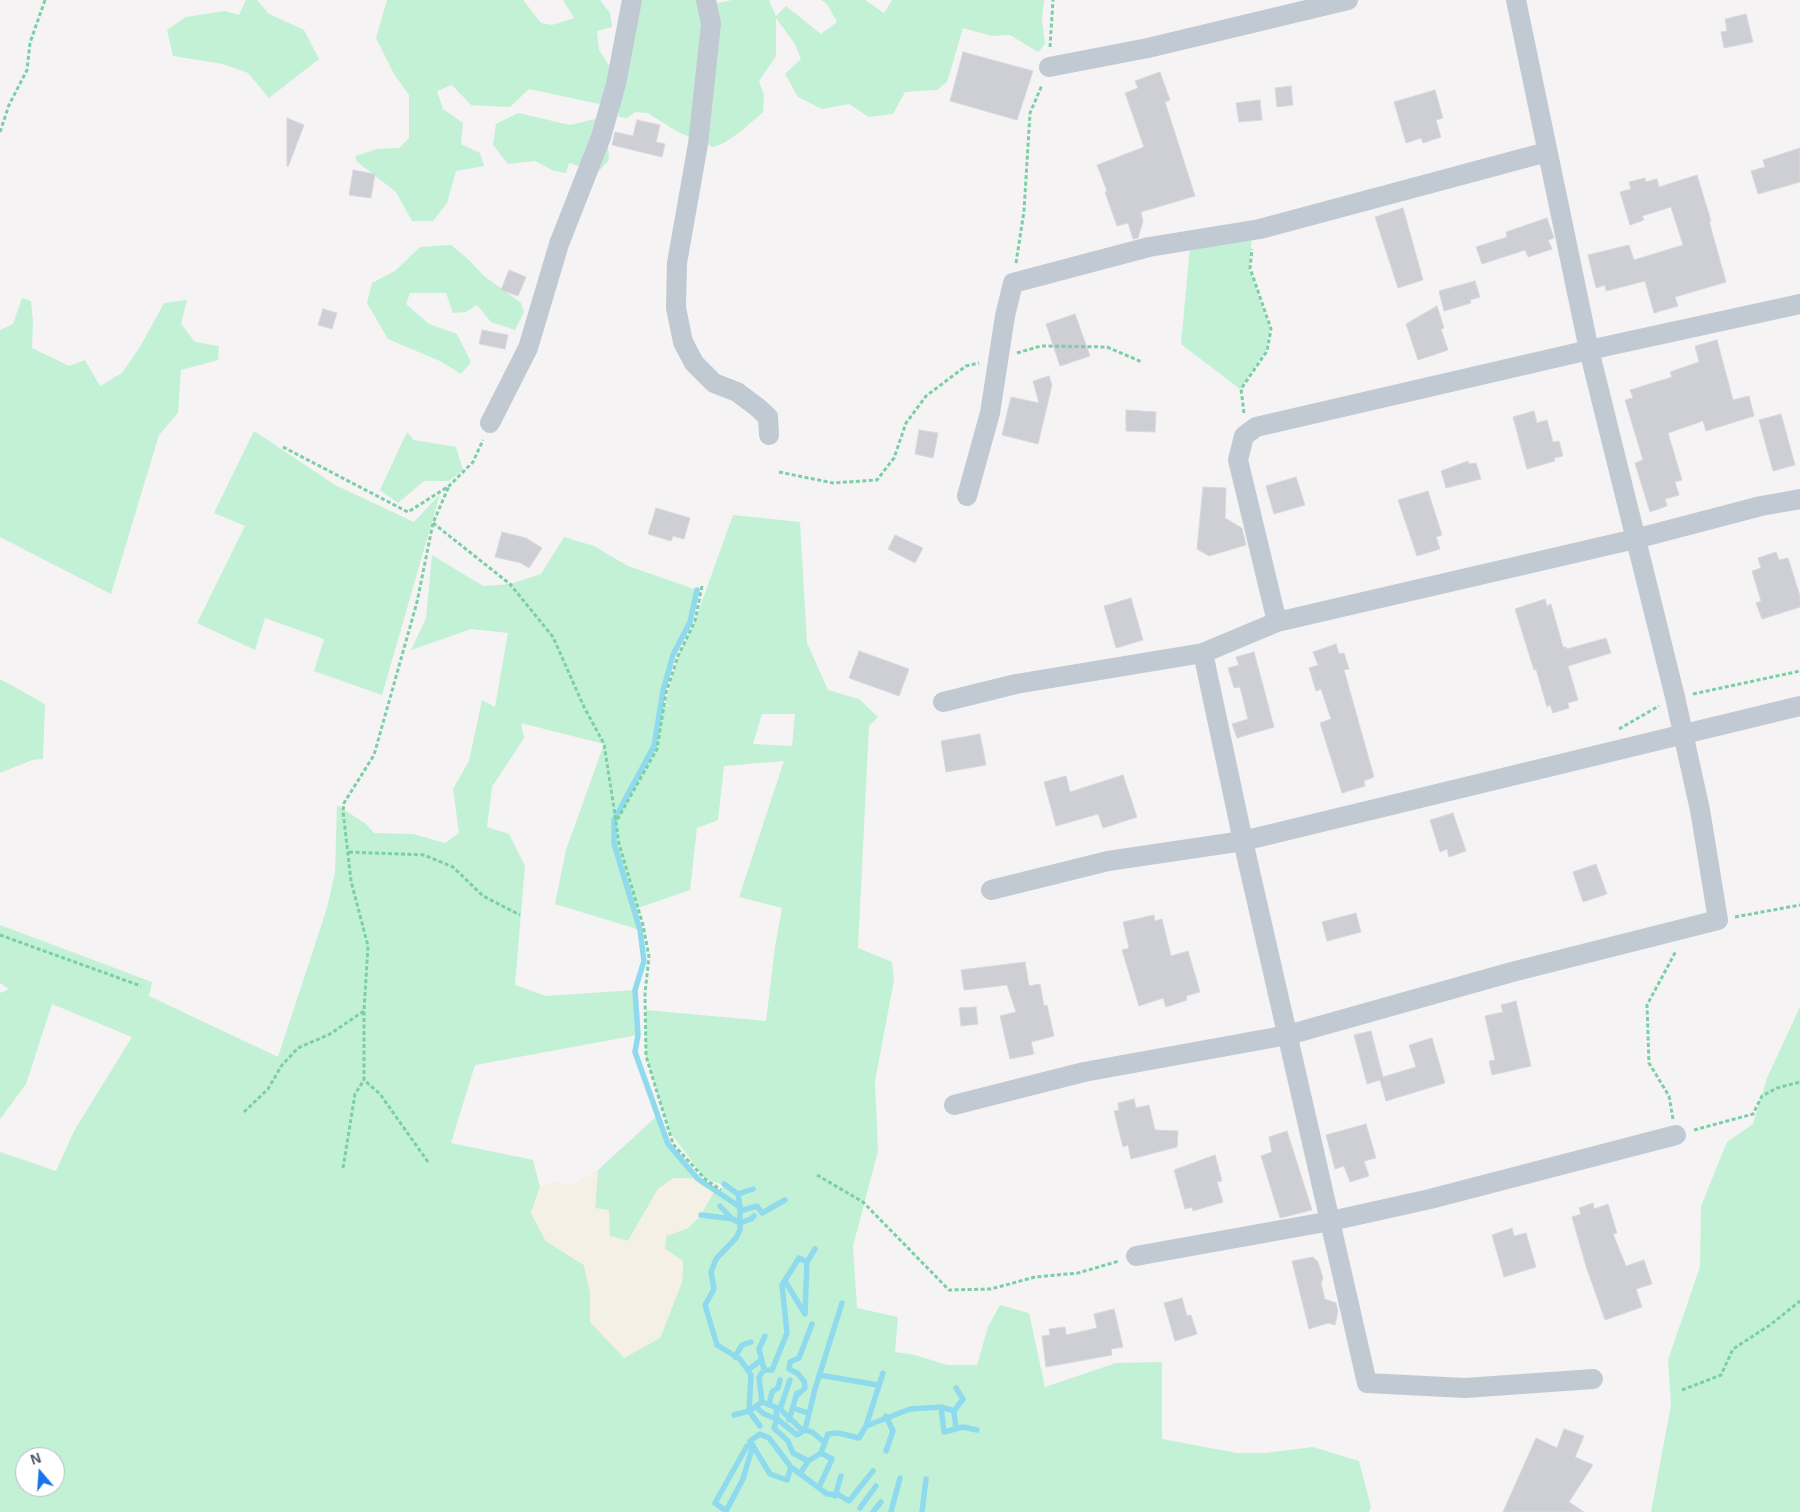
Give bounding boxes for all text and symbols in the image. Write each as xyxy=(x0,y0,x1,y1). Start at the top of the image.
north arrow xyxy=(15,1447,65,1497)
text: N xyxy=(28,1450,43,1468)

